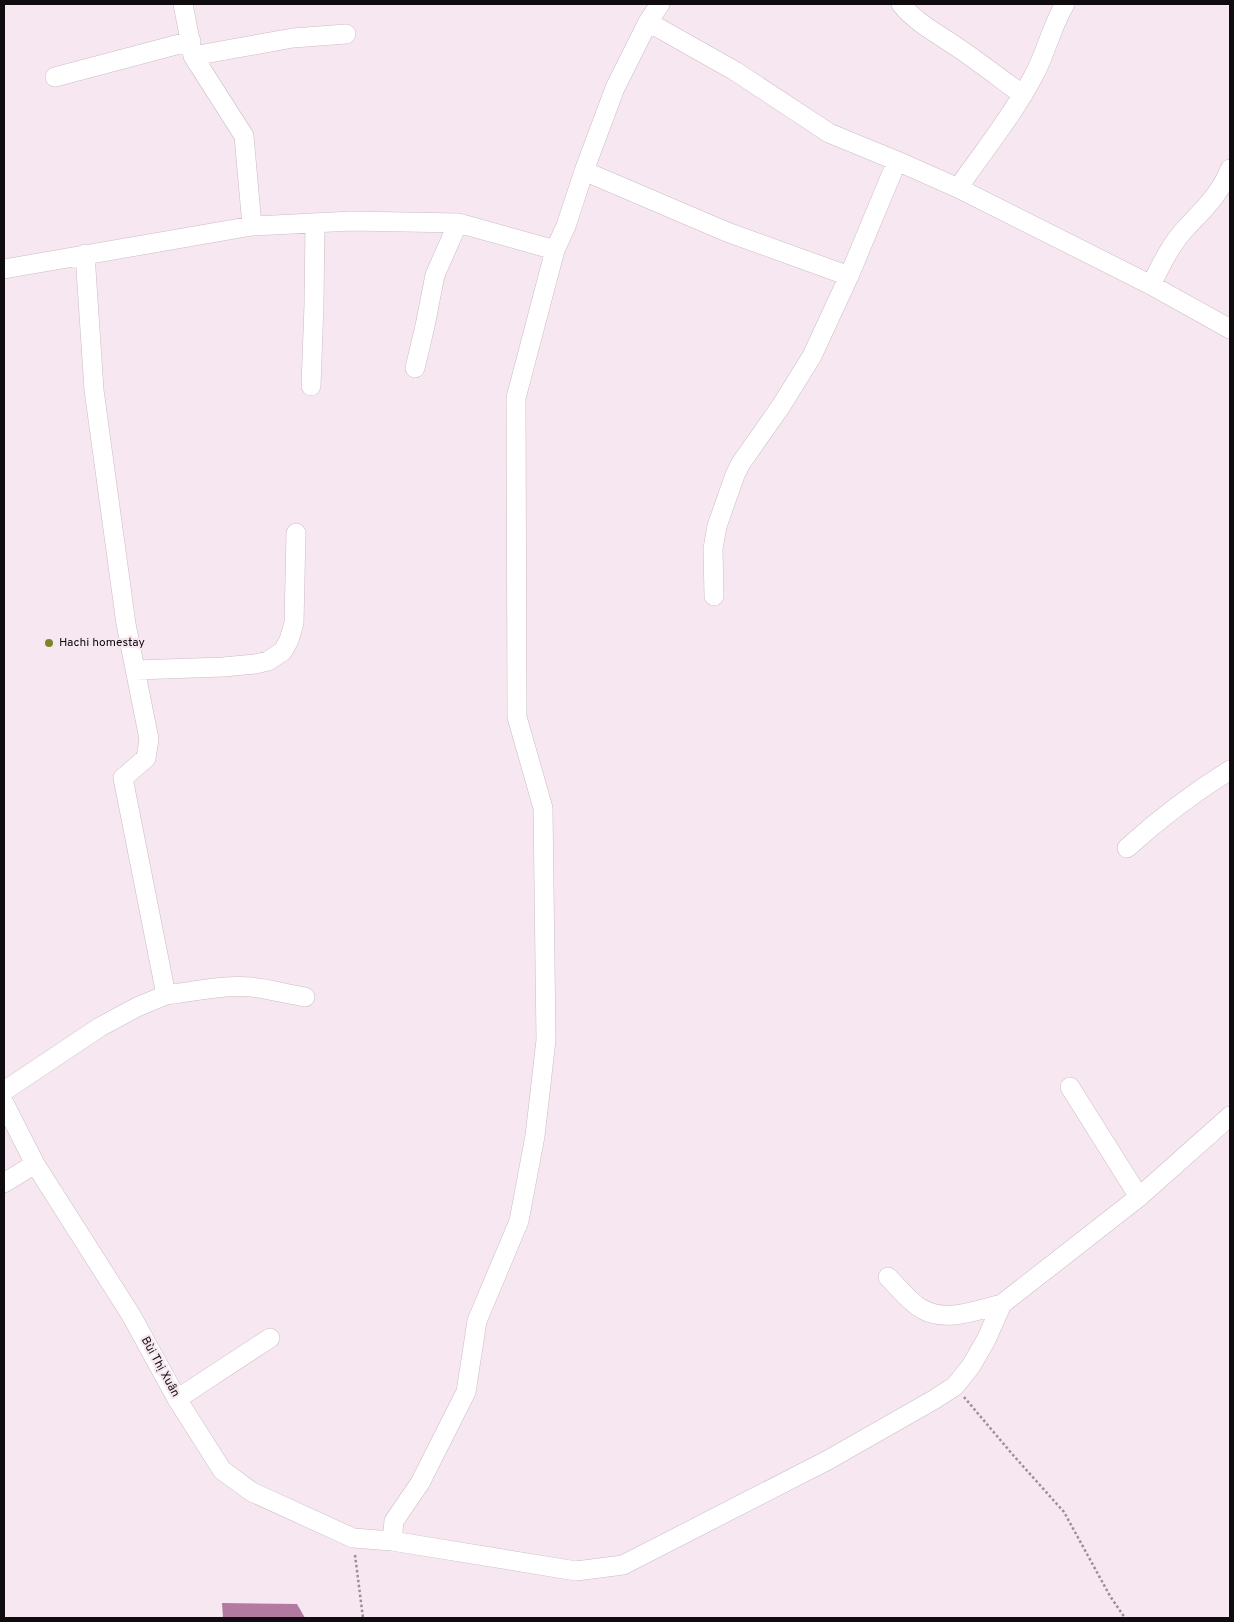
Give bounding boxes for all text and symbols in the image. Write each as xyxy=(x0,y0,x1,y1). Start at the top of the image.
place label: Hachi homestay xyxy=(59,635,145,651)
marker: Hachi homestay xyxy=(43,637,55,649)
street label: Bùi Thị Xuân xyxy=(137,1334,183,1400)

